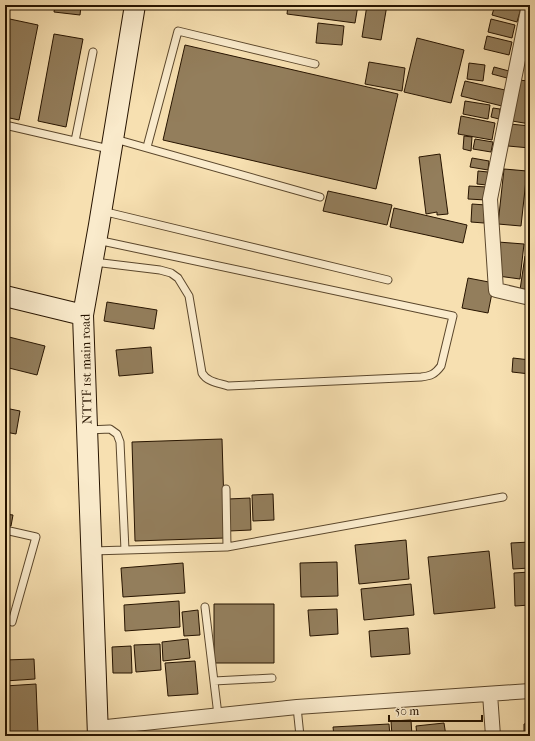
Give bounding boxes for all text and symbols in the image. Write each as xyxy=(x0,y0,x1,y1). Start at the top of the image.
street label: NTTF 1st main road xyxy=(78,313,94,424)
scale bar xyxy=(389,697,482,723)
text: 50 m xyxy=(395,704,419,718)

